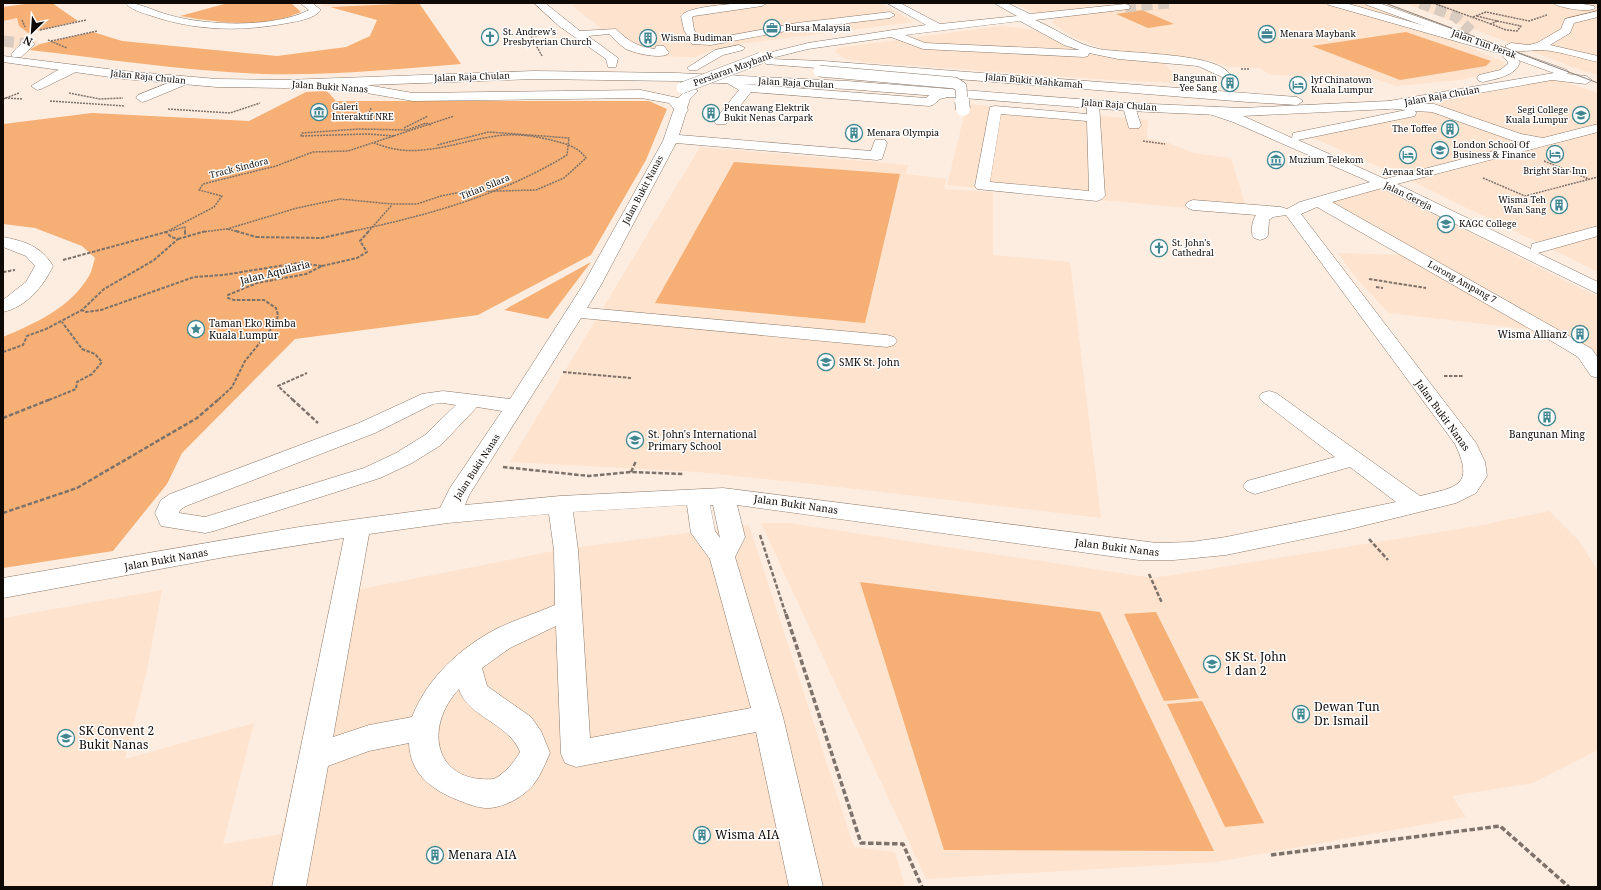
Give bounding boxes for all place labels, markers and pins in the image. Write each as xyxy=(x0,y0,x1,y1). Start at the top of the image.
office icon: Bursa Malaysia xyxy=(762,18,782,38)
place label: Bursa Malaysia xyxy=(785,21,851,34)
office icon: Menara Maybank xyxy=(1257,24,1277,44)
place label: St. Andrew's Presbyterian Church xyxy=(503,25,592,48)
church icon: St. Andrew's Presbyterian Church xyxy=(480,27,500,47)
place label: Menara Maybank xyxy=(1280,27,1356,40)
building icon: Wisma Budiman xyxy=(638,28,658,48)
place label: Wisma Budiman xyxy=(661,31,733,44)
place label: Bangunan Yee Sang xyxy=(1173,71,1217,94)
building icon: Bangunan Yee Sang xyxy=(1220,73,1240,93)
place label: lyf Chinatown Kuala Lumpur xyxy=(1311,73,1374,96)
hotel icon: lyf Chinatown Kuala Lumpur xyxy=(1288,75,1308,95)
place label: Galeri Interaktif NRE xyxy=(332,100,394,123)
place label: Pencawang Elektrik Bukit Nenas Carpark xyxy=(724,101,814,124)
museum icon: Galeri Interaktif NRE xyxy=(309,102,329,122)
building icon: Pencawang Elektrik Bukit Nenas Carpark xyxy=(701,103,721,123)
place label: Segi College Kuala Lumpur xyxy=(1506,103,1569,126)
school or university icon: Segi College Kuala Lumpur xyxy=(1571,105,1591,125)
building icon: The Toffee xyxy=(1440,119,1460,139)
place label: The Toffee xyxy=(1392,122,1437,135)
building icon: Menara Olympia xyxy=(844,123,864,143)
place label: Menara Olympia xyxy=(867,126,939,139)
place label: London School Of Business & Finance xyxy=(1453,138,1536,161)
school or university icon: London School Of Business & Finance xyxy=(1430,140,1450,160)
hotel icon: Bright Star Inn xyxy=(1545,144,1565,164)
hotel icon: Arenaa Star xyxy=(1398,145,1418,165)
museum icon: Muzium Telekom xyxy=(1266,150,1286,170)
place label: Muzium Telekom xyxy=(1289,153,1364,166)
place label: Bright Star Inn xyxy=(1523,164,1587,177)
place label: Arenaa Star xyxy=(1382,165,1434,178)
place label: Wisma Teh Wan Sang xyxy=(1498,193,1546,216)
building icon: Wisma Teh Wan Sang xyxy=(1549,195,1569,215)
school or university icon: KAGC College xyxy=(1436,214,1456,234)
place label: KAGC College xyxy=(1459,217,1517,230)
place label: St. John's Cathedral xyxy=(1172,236,1214,259)
church icon: St. John's Cathedral xyxy=(1149,238,1169,258)
place label: Taman Eko Rimba Kuala Lumpur xyxy=(209,316,296,342)
place icon: Taman Eko Rimba Kuala Lumpur xyxy=(186,319,206,339)
building icon: Wisma Allianz xyxy=(1570,324,1590,344)
place label: Wisma Allianz xyxy=(1498,327,1567,341)
school or university icon: SMK St. John xyxy=(816,352,836,372)
place label: SMK St. John xyxy=(839,355,900,369)
building icon: Bangunan Ming xyxy=(1537,407,1557,427)
place label: St. John's International Primary School xyxy=(648,427,757,453)
place label: Bangunan Ming xyxy=(1509,427,1586,441)
school or university icon: St. John's International Primary School xyxy=(625,430,645,450)
place label: SK St. John 1 dan 2 xyxy=(1225,648,1287,679)
school or university icon: SK St. John 1 dan 2 xyxy=(1202,654,1222,674)
place label: Dewan Tun Dr. Ismail xyxy=(1314,698,1380,729)
building icon: Dewan Tun Dr. Ismail xyxy=(1291,704,1311,724)
place label: SK Convent 2 Bukit Nanas xyxy=(79,722,154,753)
school or university icon: SK Convent 2 Bukit Nanas xyxy=(56,728,76,748)
building icon: Wisma AIA xyxy=(692,825,712,845)
place label: Wisma AIA xyxy=(715,826,780,843)
building icon: Menara AIA xyxy=(425,845,445,865)
place label: Menara AIA xyxy=(448,846,517,863)

